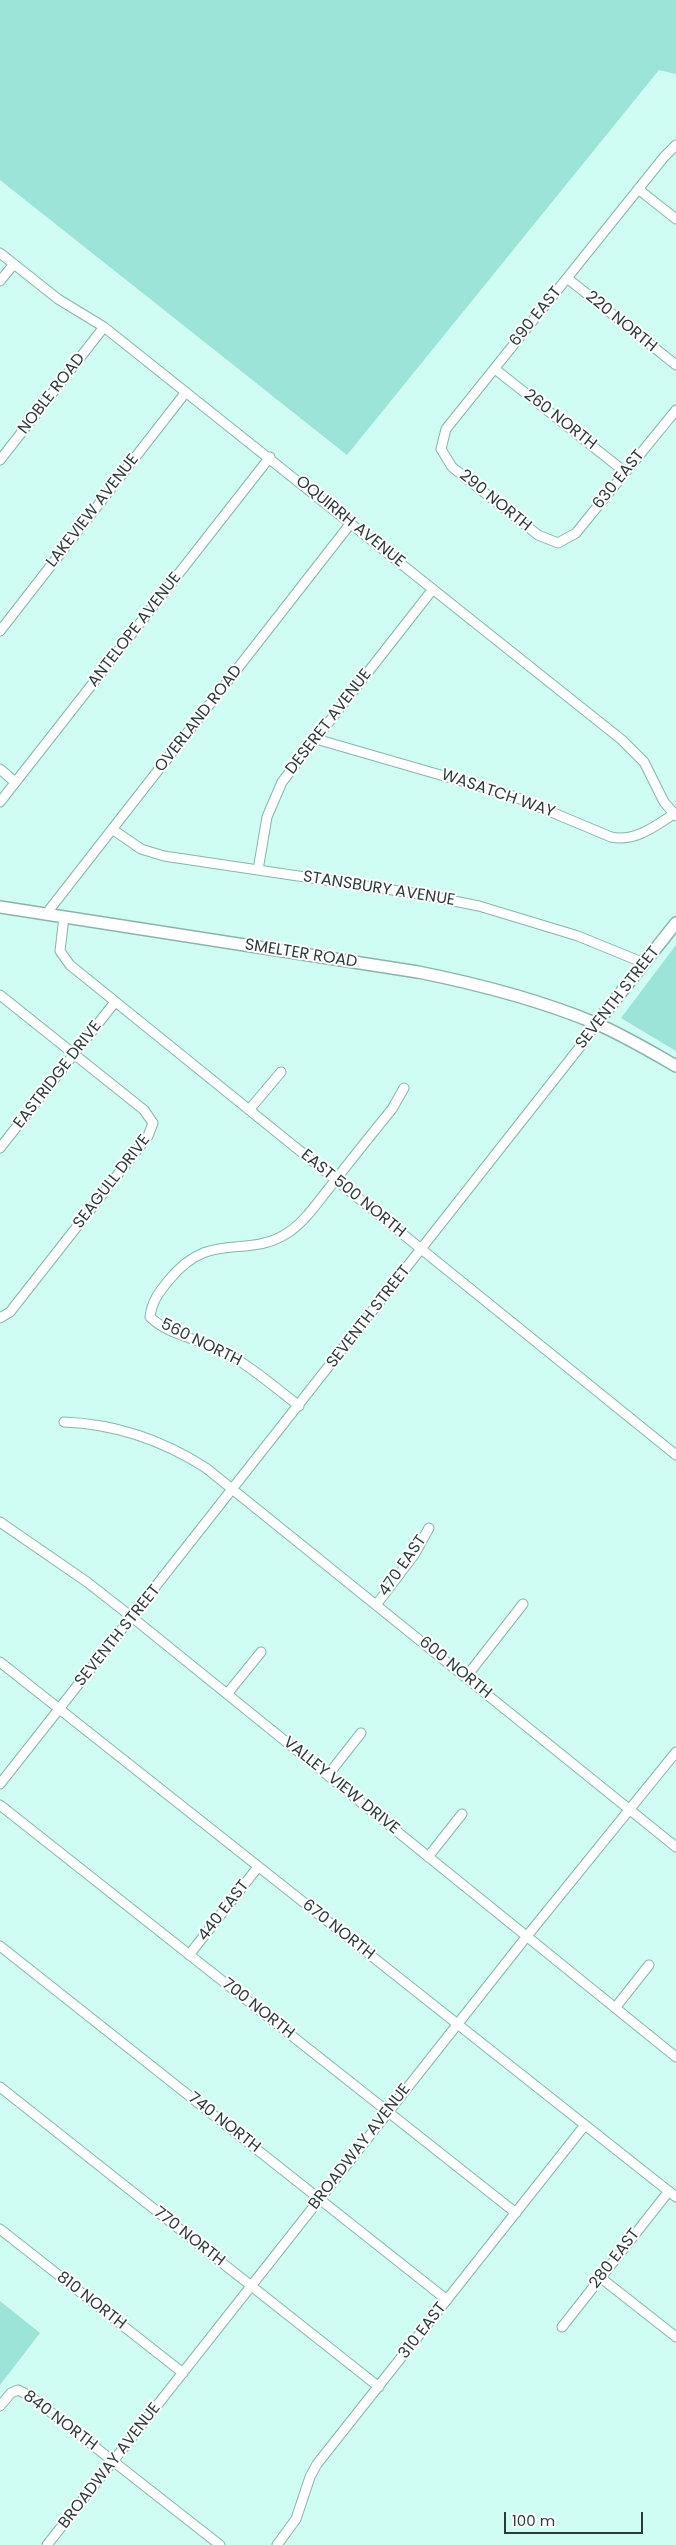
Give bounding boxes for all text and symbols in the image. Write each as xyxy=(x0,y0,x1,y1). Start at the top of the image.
street label: 690 EAST xyxy=(506,283,566,351)
street label: 220 NORTH xyxy=(582,287,660,357)
street label: NOBLE ROAD xyxy=(14,350,90,438)
street label: 260 NORTH xyxy=(520,386,600,454)
street label: 630 EAST xyxy=(589,446,649,514)
street label: LAKEVIEW AVENUE xyxy=(43,451,143,571)
street label: 290 NORTH xyxy=(455,466,535,536)
street label: OQUIRRH AVENUE xyxy=(292,472,408,572)
street label: ANTELOPE AVENUE xyxy=(84,569,186,691)
street label: OVERLAND ROAD xyxy=(151,662,247,776)
street label: DESERET AVENUE xyxy=(282,666,376,778)
street label: WASATCH WAY xyxy=(439,766,557,822)
street label: STANSBURY AVENUE xyxy=(302,868,456,910)
street label: SMELTER ROAD xyxy=(243,936,359,972)
street label: SEVENTH STREET xyxy=(572,943,664,1053)
street label: EASTRIDGE DRIVE xyxy=(10,1017,106,1133)
street label: SEAGULL DRIVE xyxy=(69,1131,155,1233)
street label: EAST 500 NORTH xyxy=(297,1146,409,1242)
street label: SEVENTH STREET xyxy=(323,1262,415,1372)
street label: 560 NORTH xyxy=(157,1315,245,1371)
street label: 470 EAST xyxy=(375,1532,431,1600)
street label: SEVENTH STREET xyxy=(71,1581,165,1691)
street label: 600 NORTH xyxy=(415,1633,495,1703)
street label: VALLEY VIEW DRIVE xyxy=(279,1733,403,1839)
street label: 440 EAST xyxy=(194,1877,254,1945)
street label: 670 NORTH xyxy=(298,1896,378,1964)
street label: 700 NORTH xyxy=(218,1975,298,2043)
street label: BROADWAY AVENUE xyxy=(305,2080,415,2214)
street label: 740 NORTH xyxy=(184,2089,264,2157)
street label: 770 NORTH xyxy=(150,2203,228,2271)
street label: 280 EAST xyxy=(586,2225,644,2293)
street label: 810 NORTH xyxy=(52,2268,130,2334)
street label: 310 EAST xyxy=(395,2299,451,2363)
street label: 840 NORTH xyxy=(19,2387,101,2455)
street label: BROADWAY AVENUE xyxy=(55,2399,165,2533)
scale bar xyxy=(506,2502,645,2534)
text: 100 m xyxy=(512,2510,555,2531)

